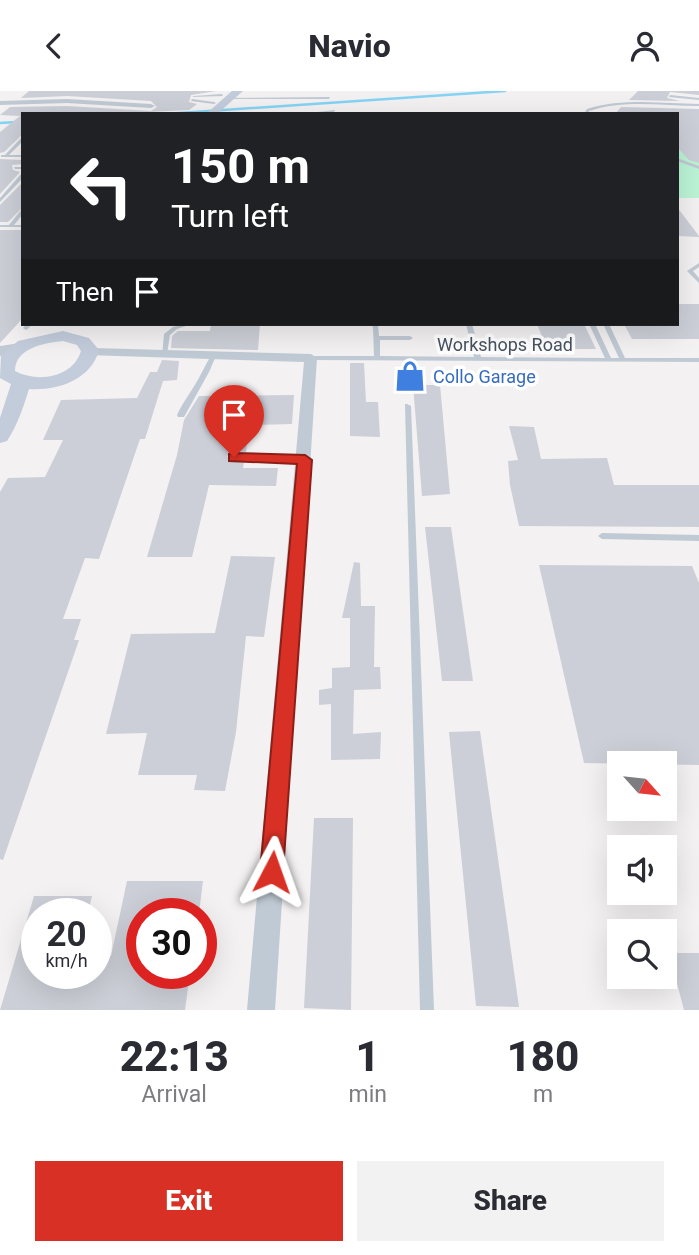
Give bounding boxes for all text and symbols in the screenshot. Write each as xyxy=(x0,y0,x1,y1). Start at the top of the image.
icon: back xyxy=(35,27,73,65)
text: Navio xyxy=(308,27,391,65)
icon: person xyxy=(626,27,664,65)
text: 150 m xyxy=(171,138,310,195)
icon: left xyxy=(56,140,147,231)
text: Turn left xyxy=(171,197,289,235)
icon: arrive xyxy=(128,273,166,311)
text: Then xyxy=(56,277,114,307)
street label: Workshops Road xyxy=(437,334,573,355)
shop icon: Collo Garage xyxy=(393,359,427,393)
place label: Collo Garage xyxy=(433,366,536,387)
pin xyxy=(204,385,264,457)
icon: arrive xyxy=(215,396,253,434)
north arrow xyxy=(607,751,677,821)
map controls xyxy=(607,751,677,989)
position arrow xyxy=(235,835,309,909)
button: sound xyxy=(607,835,677,905)
speed limit sign: 30 xyxy=(126,898,217,989)
text: 20 xyxy=(46,914,87,955)
button: search xyxy=(607,919,677,989)
text: km/h xyxy=(45,950,88,971)
text: 22:13 xyxy=(120,1032,229,1081)
text: 1 xyxy=(356,1032,380,1081)
text: 180 xyxy=(507,1032,579,1081)
text: Arrival xyxy=(142,1081,207,1108)
text: min xyxy=(348,1081,387,1108)
text: m xyxy=(533,1081,553,1108)
button: Exit xyxy=(35,1161,343,1241)
button: Share xyxy=(357,1161,664,1241)

